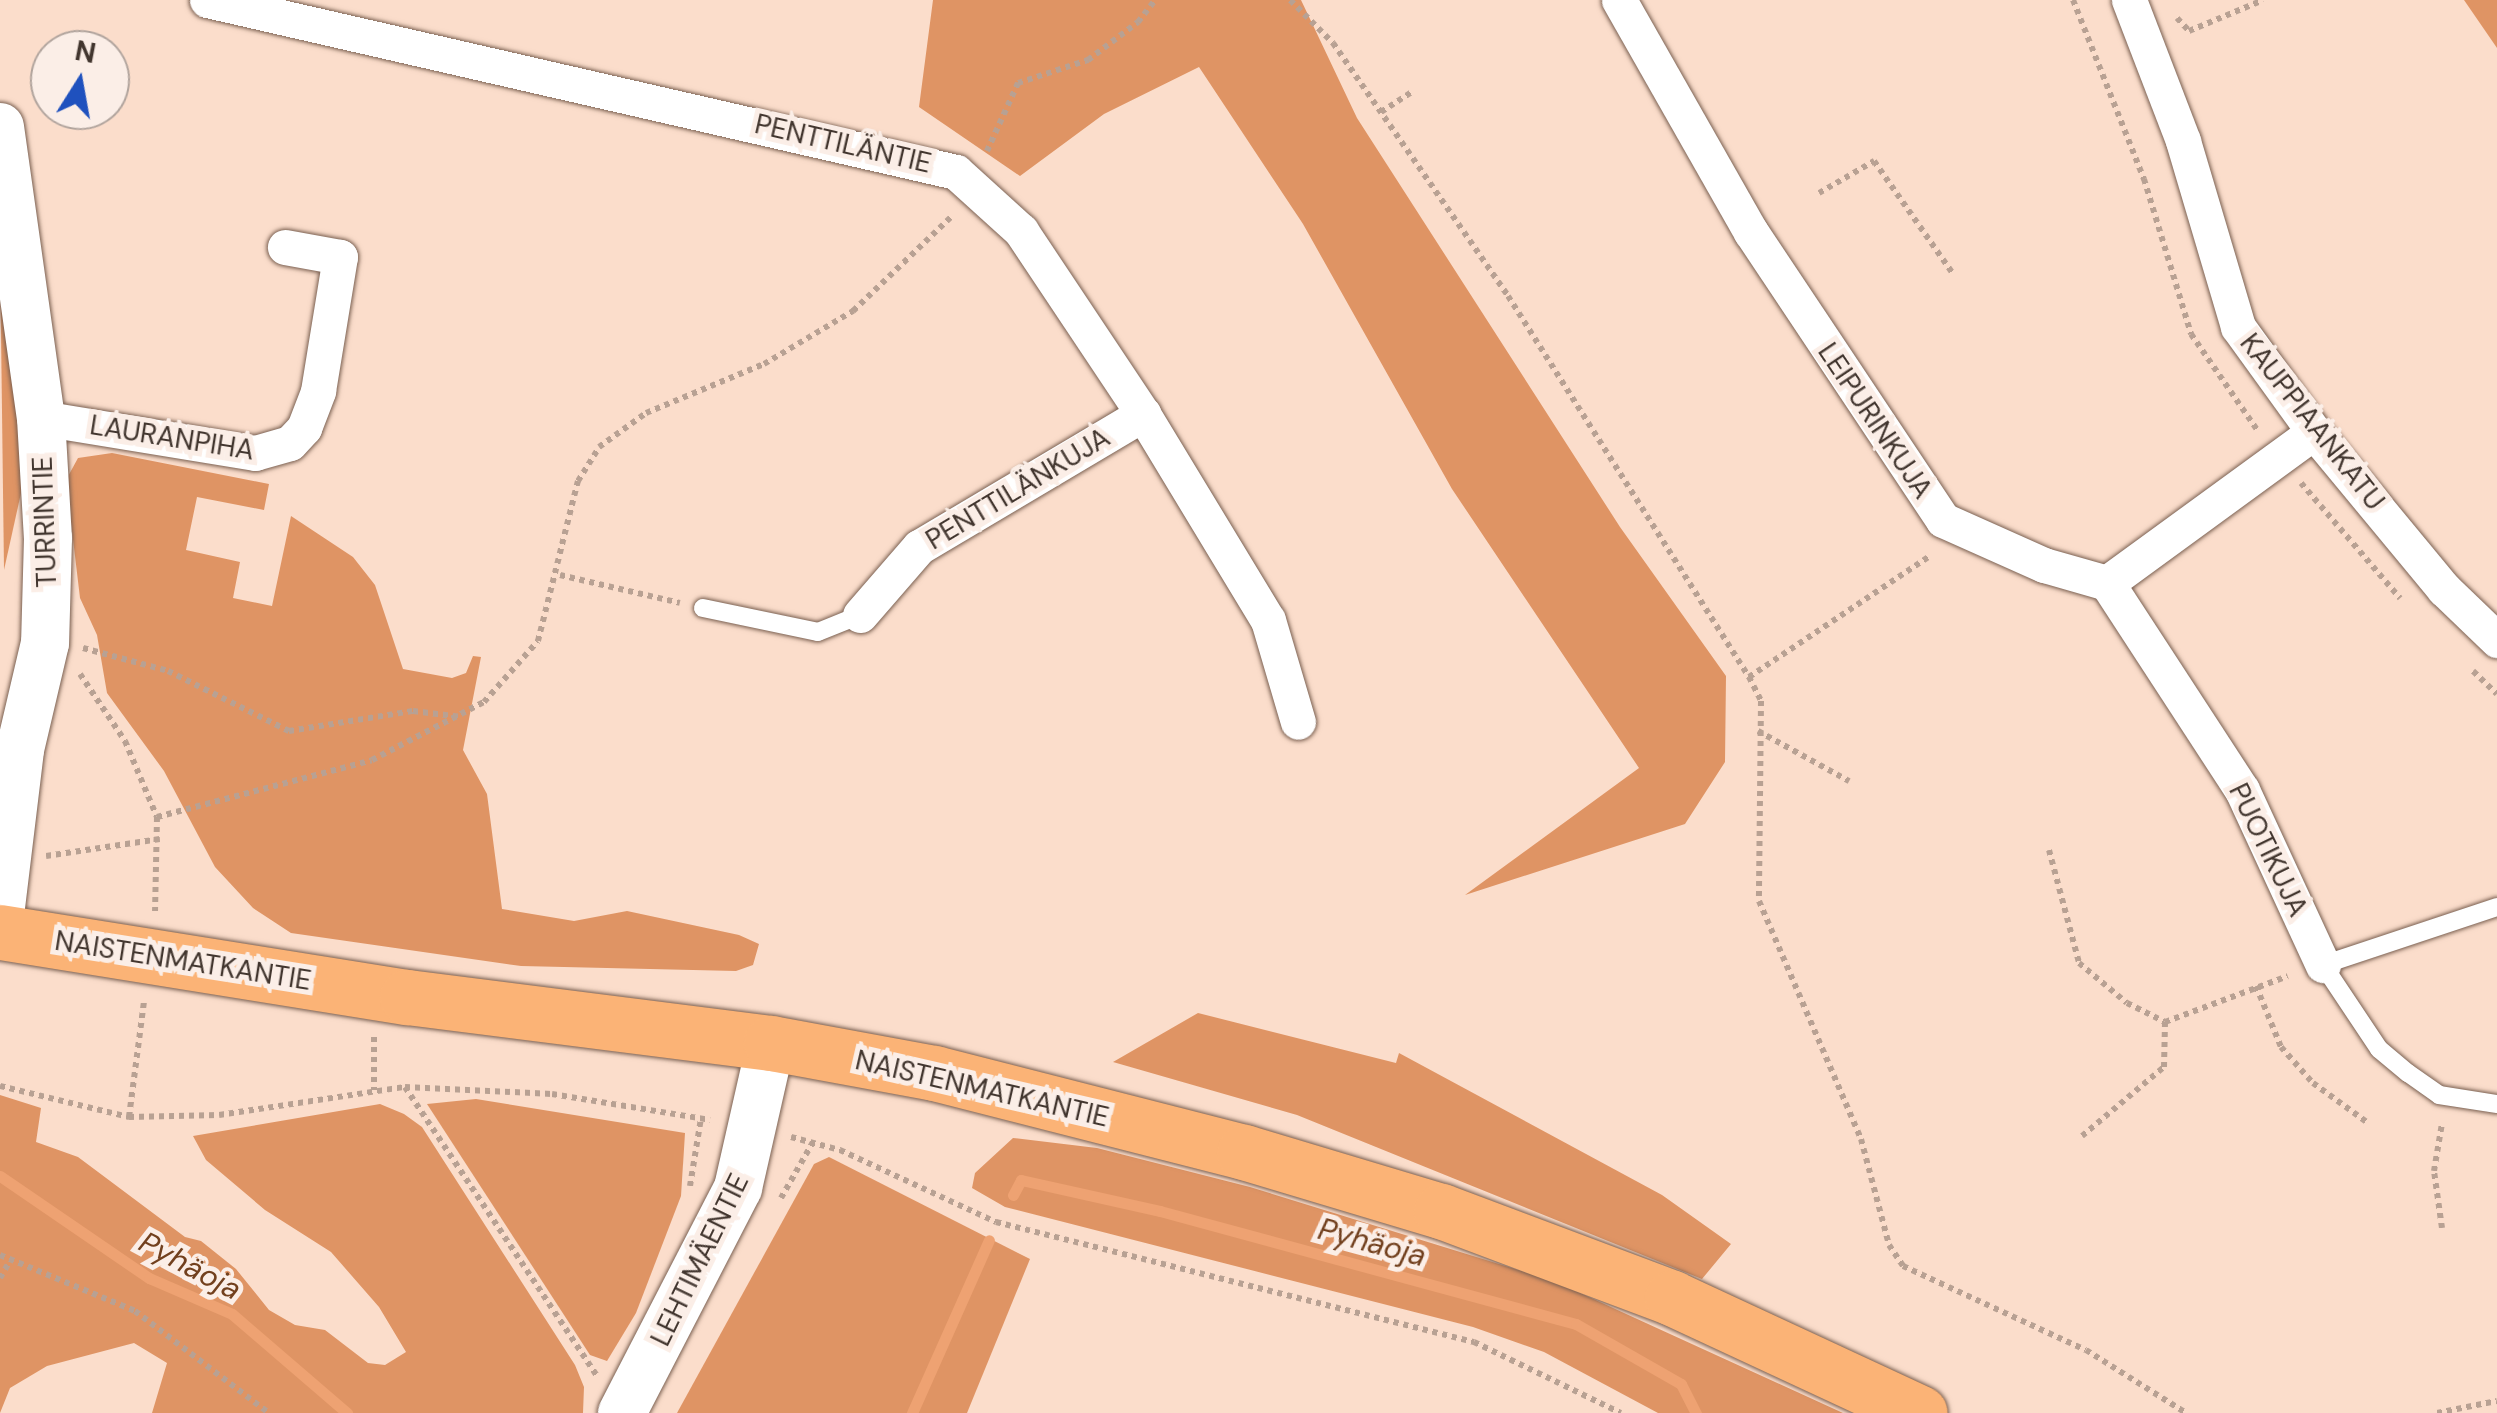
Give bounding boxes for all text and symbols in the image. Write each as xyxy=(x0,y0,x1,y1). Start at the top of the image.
north arrow xyxy=(30,30,130,130)
text: N xyxy=(72,32,99,72)
street label: PENTTILÄNTIE xyxy=(751,107,935,181)
street label: KAUPPIAANKATU xyxy=(2233,327,2391,517)
street label: LEIPURINKUJA xyxy=(1811,337,1939,505)
street label: LAURANPIHA xyxy=(87,408,257,468)
street label: PENTTILÄNKUJA xyxy=(920,421,1116,557)
street label: TURRINTIE xyxy=(26,456,64,588)
street label: PUOTIKUJA xyxy=(2221,778,2315,922)
street label: NAISTENMATKANTIE xyxy=(52,924,314,998)
street label: NAISTENMATKANTIE xyxy=(852,1043,1112,1135)
street label: LEHTIMÄENTIE xyxy=(644,1168,756,1352)
water label: Pyhäoja xyxy=(1314,1211,1430,1275)
water label: Pyhäoja xyxy=(133,1224,247,1308)

